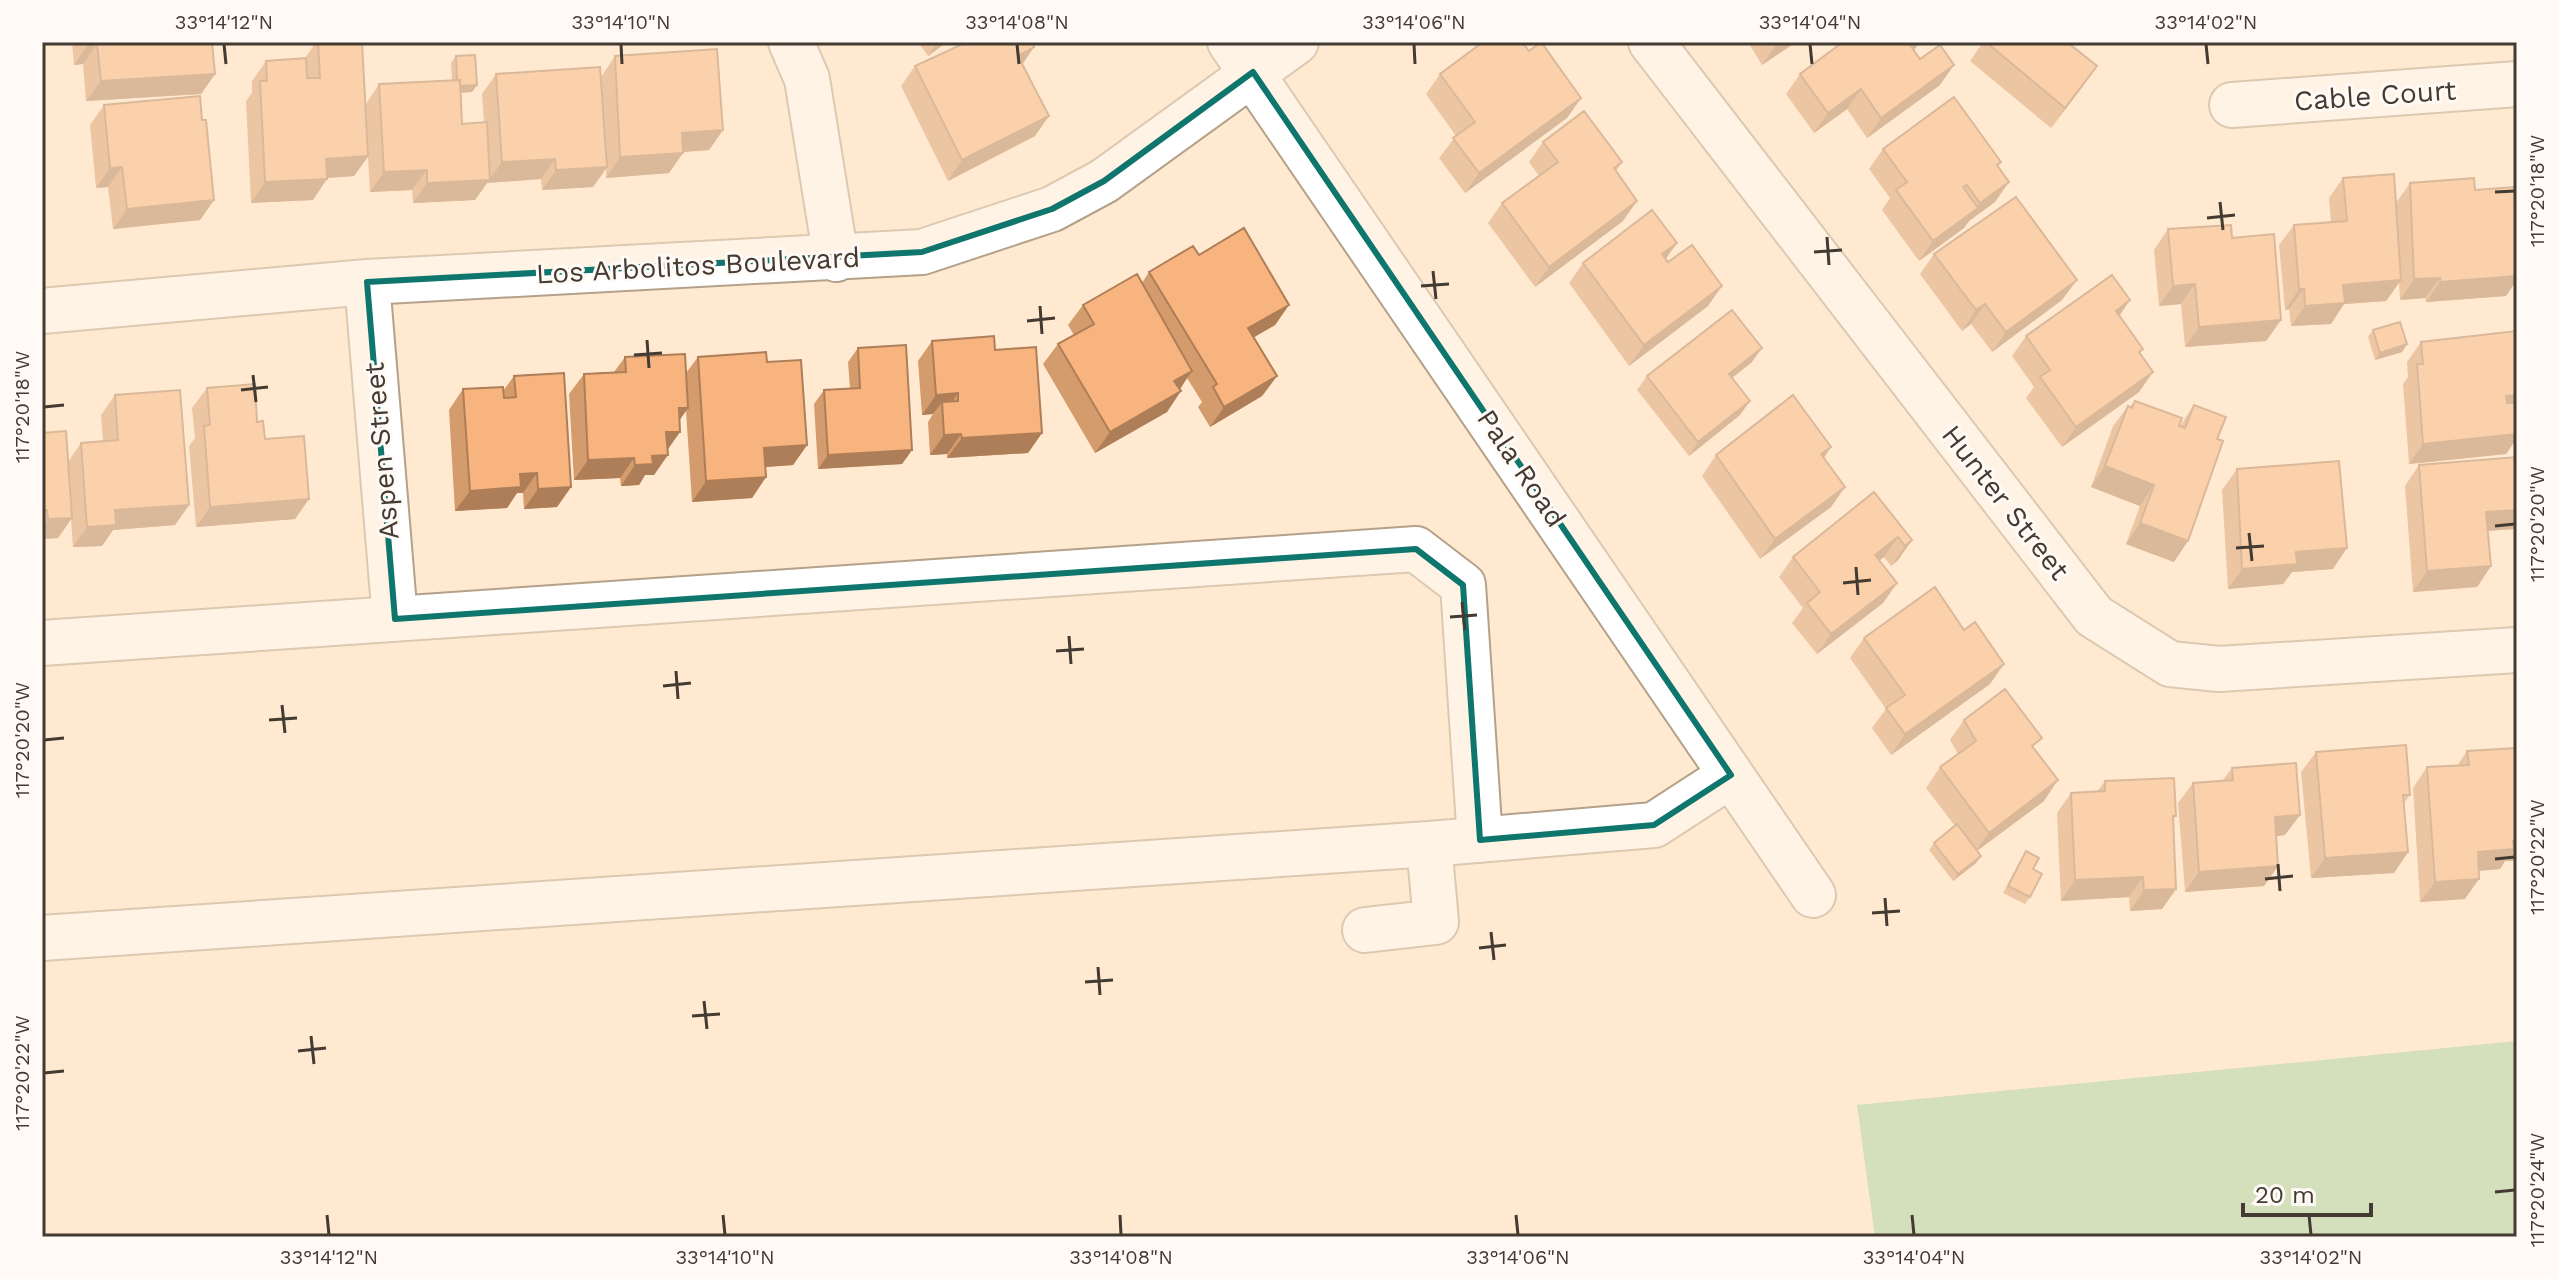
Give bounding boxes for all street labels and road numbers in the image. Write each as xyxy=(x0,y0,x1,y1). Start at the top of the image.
street label: Cable Court xyxy=(2293,73,2457,118)
street label: Los Arbolitos Boulevard xyxy=(535,241,861,290)
street label: Aspen Street xyxy=(357,361,406,541)
street label: Pala Road xyxy=(1470,403,1573,533)
street label: Hunter Street xyxy=(1935,418,2076,586)

